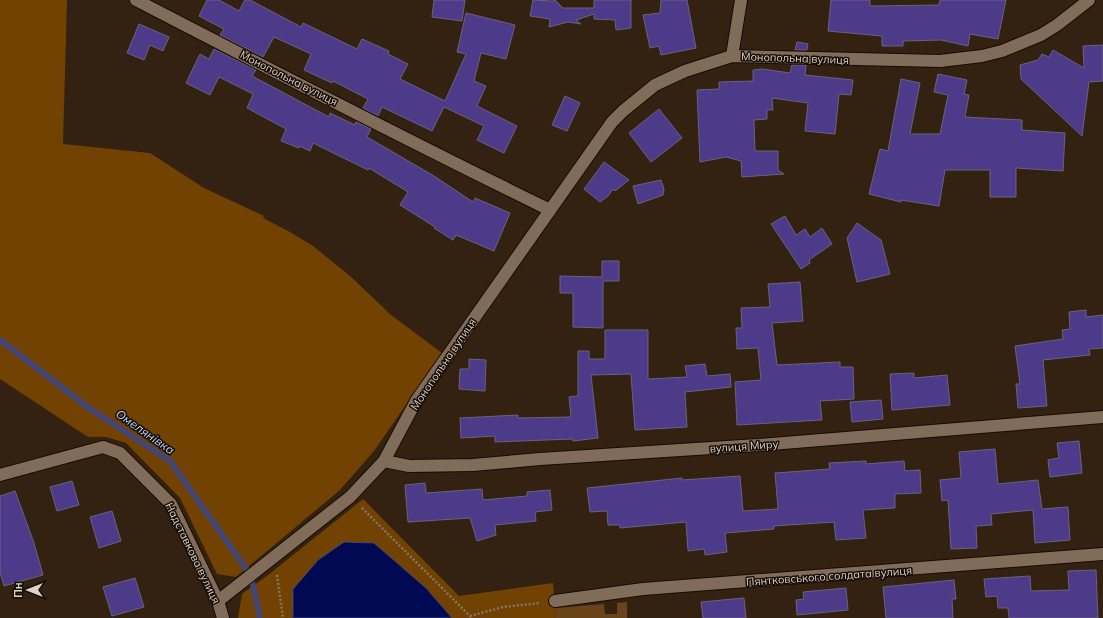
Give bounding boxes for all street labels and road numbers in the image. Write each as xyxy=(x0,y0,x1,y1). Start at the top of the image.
street label: Монопольна вулиця xyxy=(238,47,340,109)
street label: Монопольна вулиця xyxy=(741,49,849,67)
street label: Монопольна вулиця xyxy=(407,315,479,413)
street label: вулиця Миру xyxy=(709,437,779,455)
street label: Надставкова вулиця xyxy=(162,500,224,606)
street label: Пянтковського солдата вулиця xyxy=(746,563,912,589)

